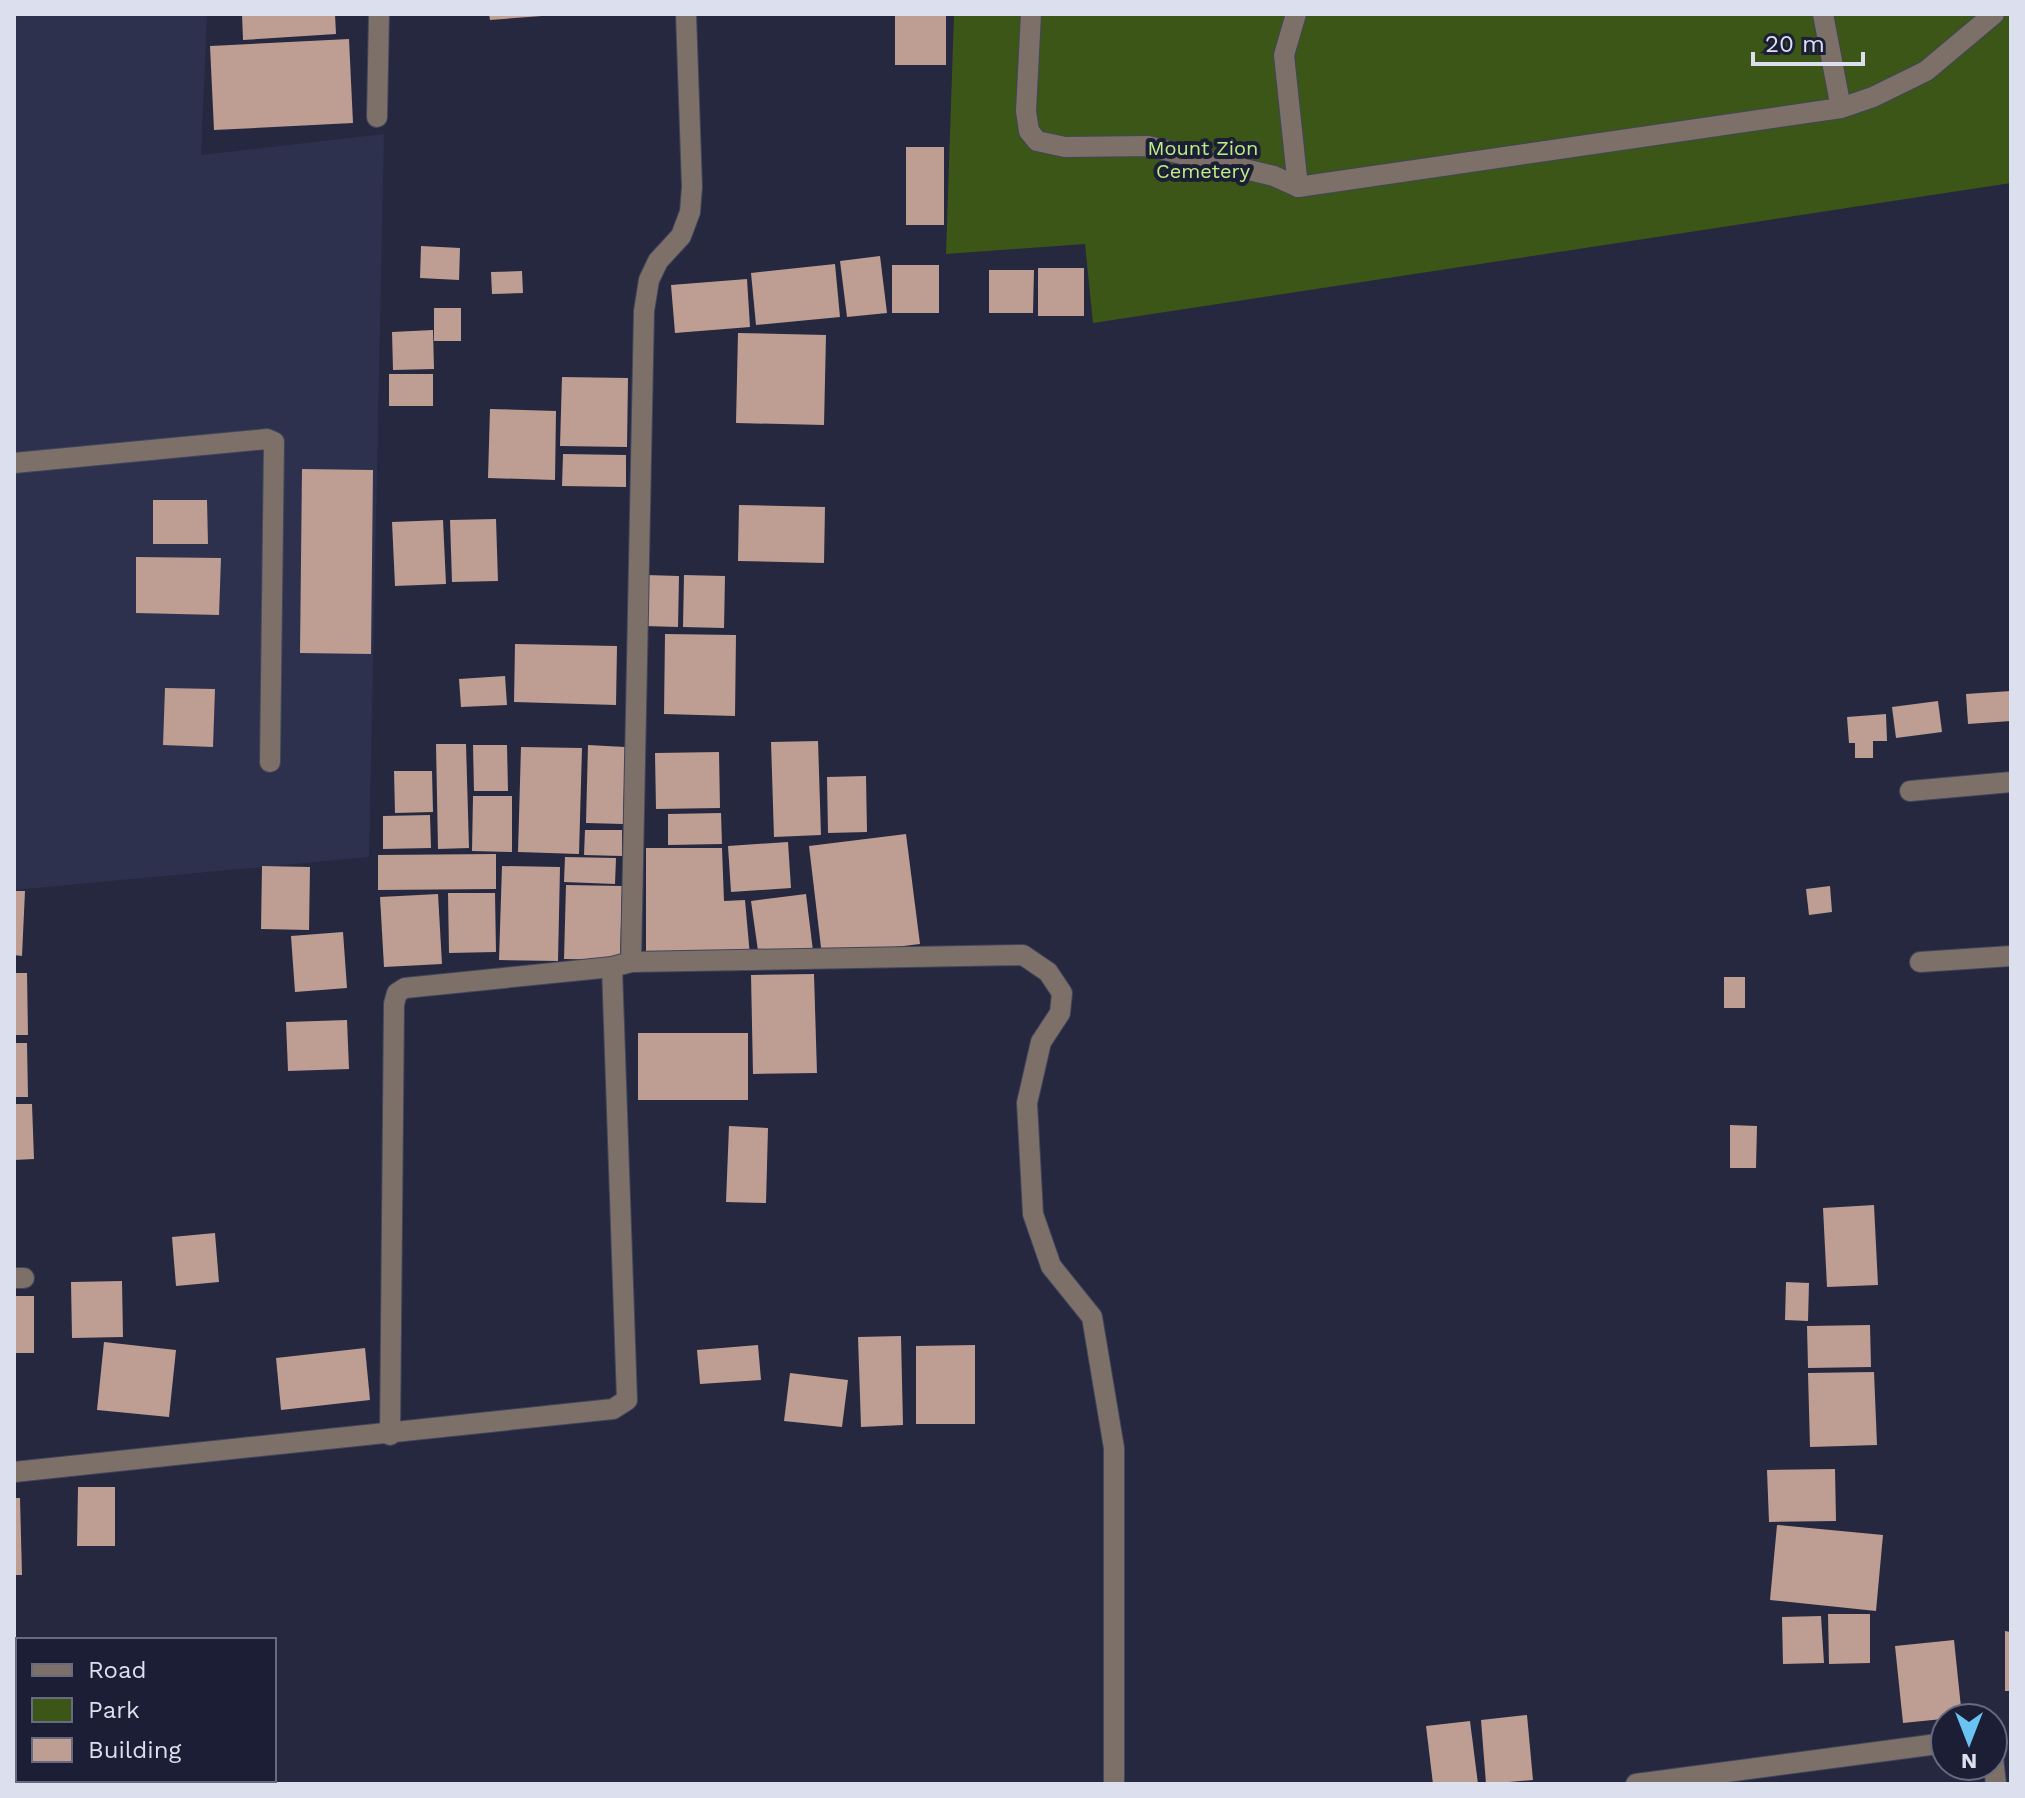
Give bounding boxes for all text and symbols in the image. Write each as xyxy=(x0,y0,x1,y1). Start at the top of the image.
scale bar xyxy=(1753,16,1863,66)
text: 20 m xyxy=(1765,30,1825,58)
park label: Mount Zion Cemetery xyxy=(1148,136,1259,183)
legend xyxy=(16,1638,276,1782)
text: Road xyxy=(88,1656,147,1684)
text: Park xyxy=(88,1696,140,1724)
north arrow xyxy=(1929,1702,2009,1782)
text: Building xyxy=(88,1736,181,1764)
text: N xyxy=(1961,1749,1977,1774)

